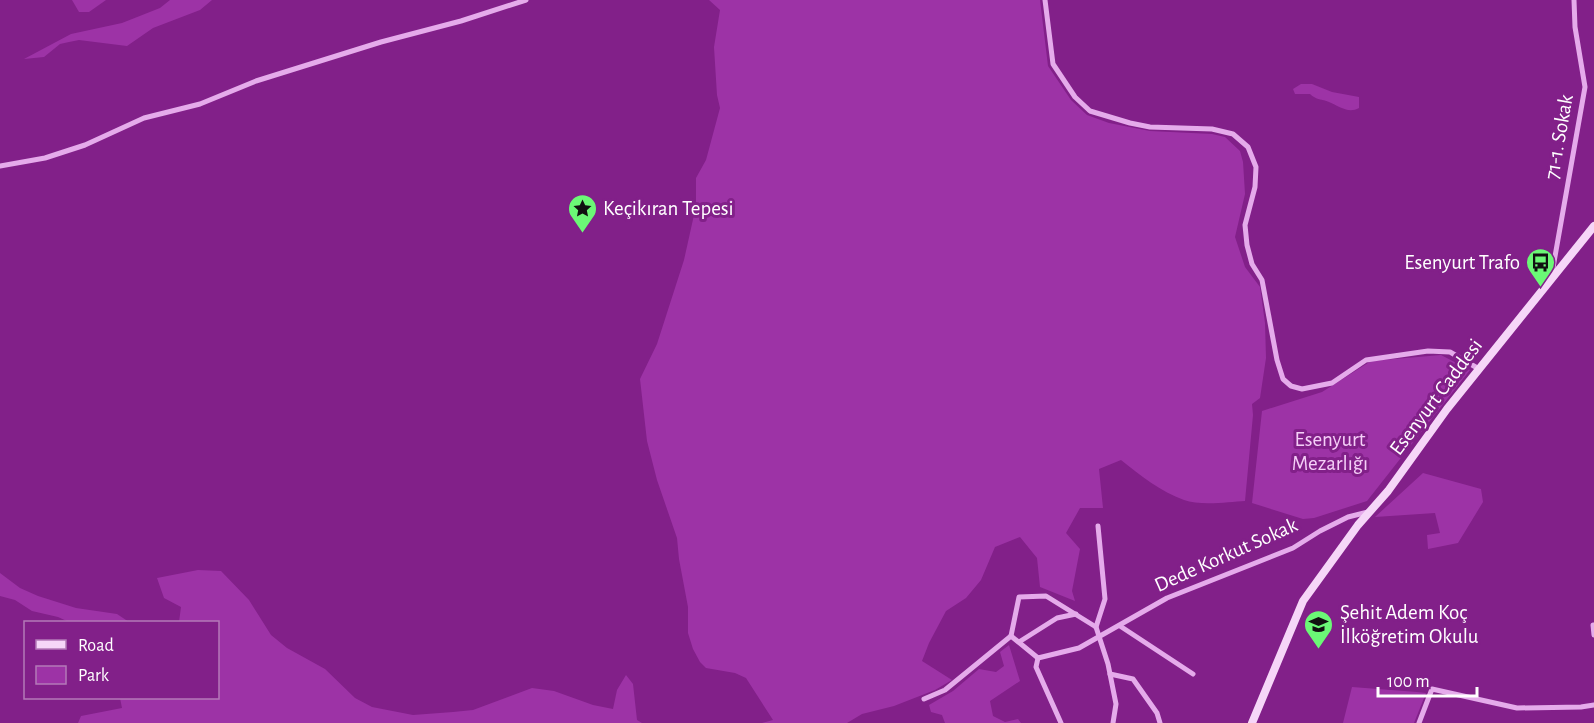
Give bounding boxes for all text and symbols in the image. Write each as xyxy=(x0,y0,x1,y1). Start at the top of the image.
street label: 71-1. Sokak xyxy=(1541,92,1577,181)
place icon: Keçikıran Tepesi xyxy=(566,192,598,234)
place label: Keçikıran Tepesi xyxy=(603,198,734,219)
bus stop icon: Esenyurt Trafo xyxy=(1525,246,1557,288)
place label: Esenyurt Trafo xyxy=(1404,252,1520,273)
street label: Esenyurt Caddesi xyxy=(1386,335,1486,459)
park label: Esenyurt Mezarlığı xyxy=(1292,429,1368,474)
street label: Dede Korkut Sokak xyxy=(1151,514,1301,596)
place label: Şehit Adem Koç İlköğretim Okulu xyxy=(1340,602,1479,647)
school or university icon: Şehit Adem Koç İlköğretim Okulu xyxy=(1303,608,1335,650)
legend xyxy=(24,621,219,699)
text: Road xyxy=(78,637,114,655)
scale bar xyxy=(1378,660,1477,698)
text: Park xyxy=(78,667,110,685)
text: 100 m xyxy=(1387,673,1430,691)

